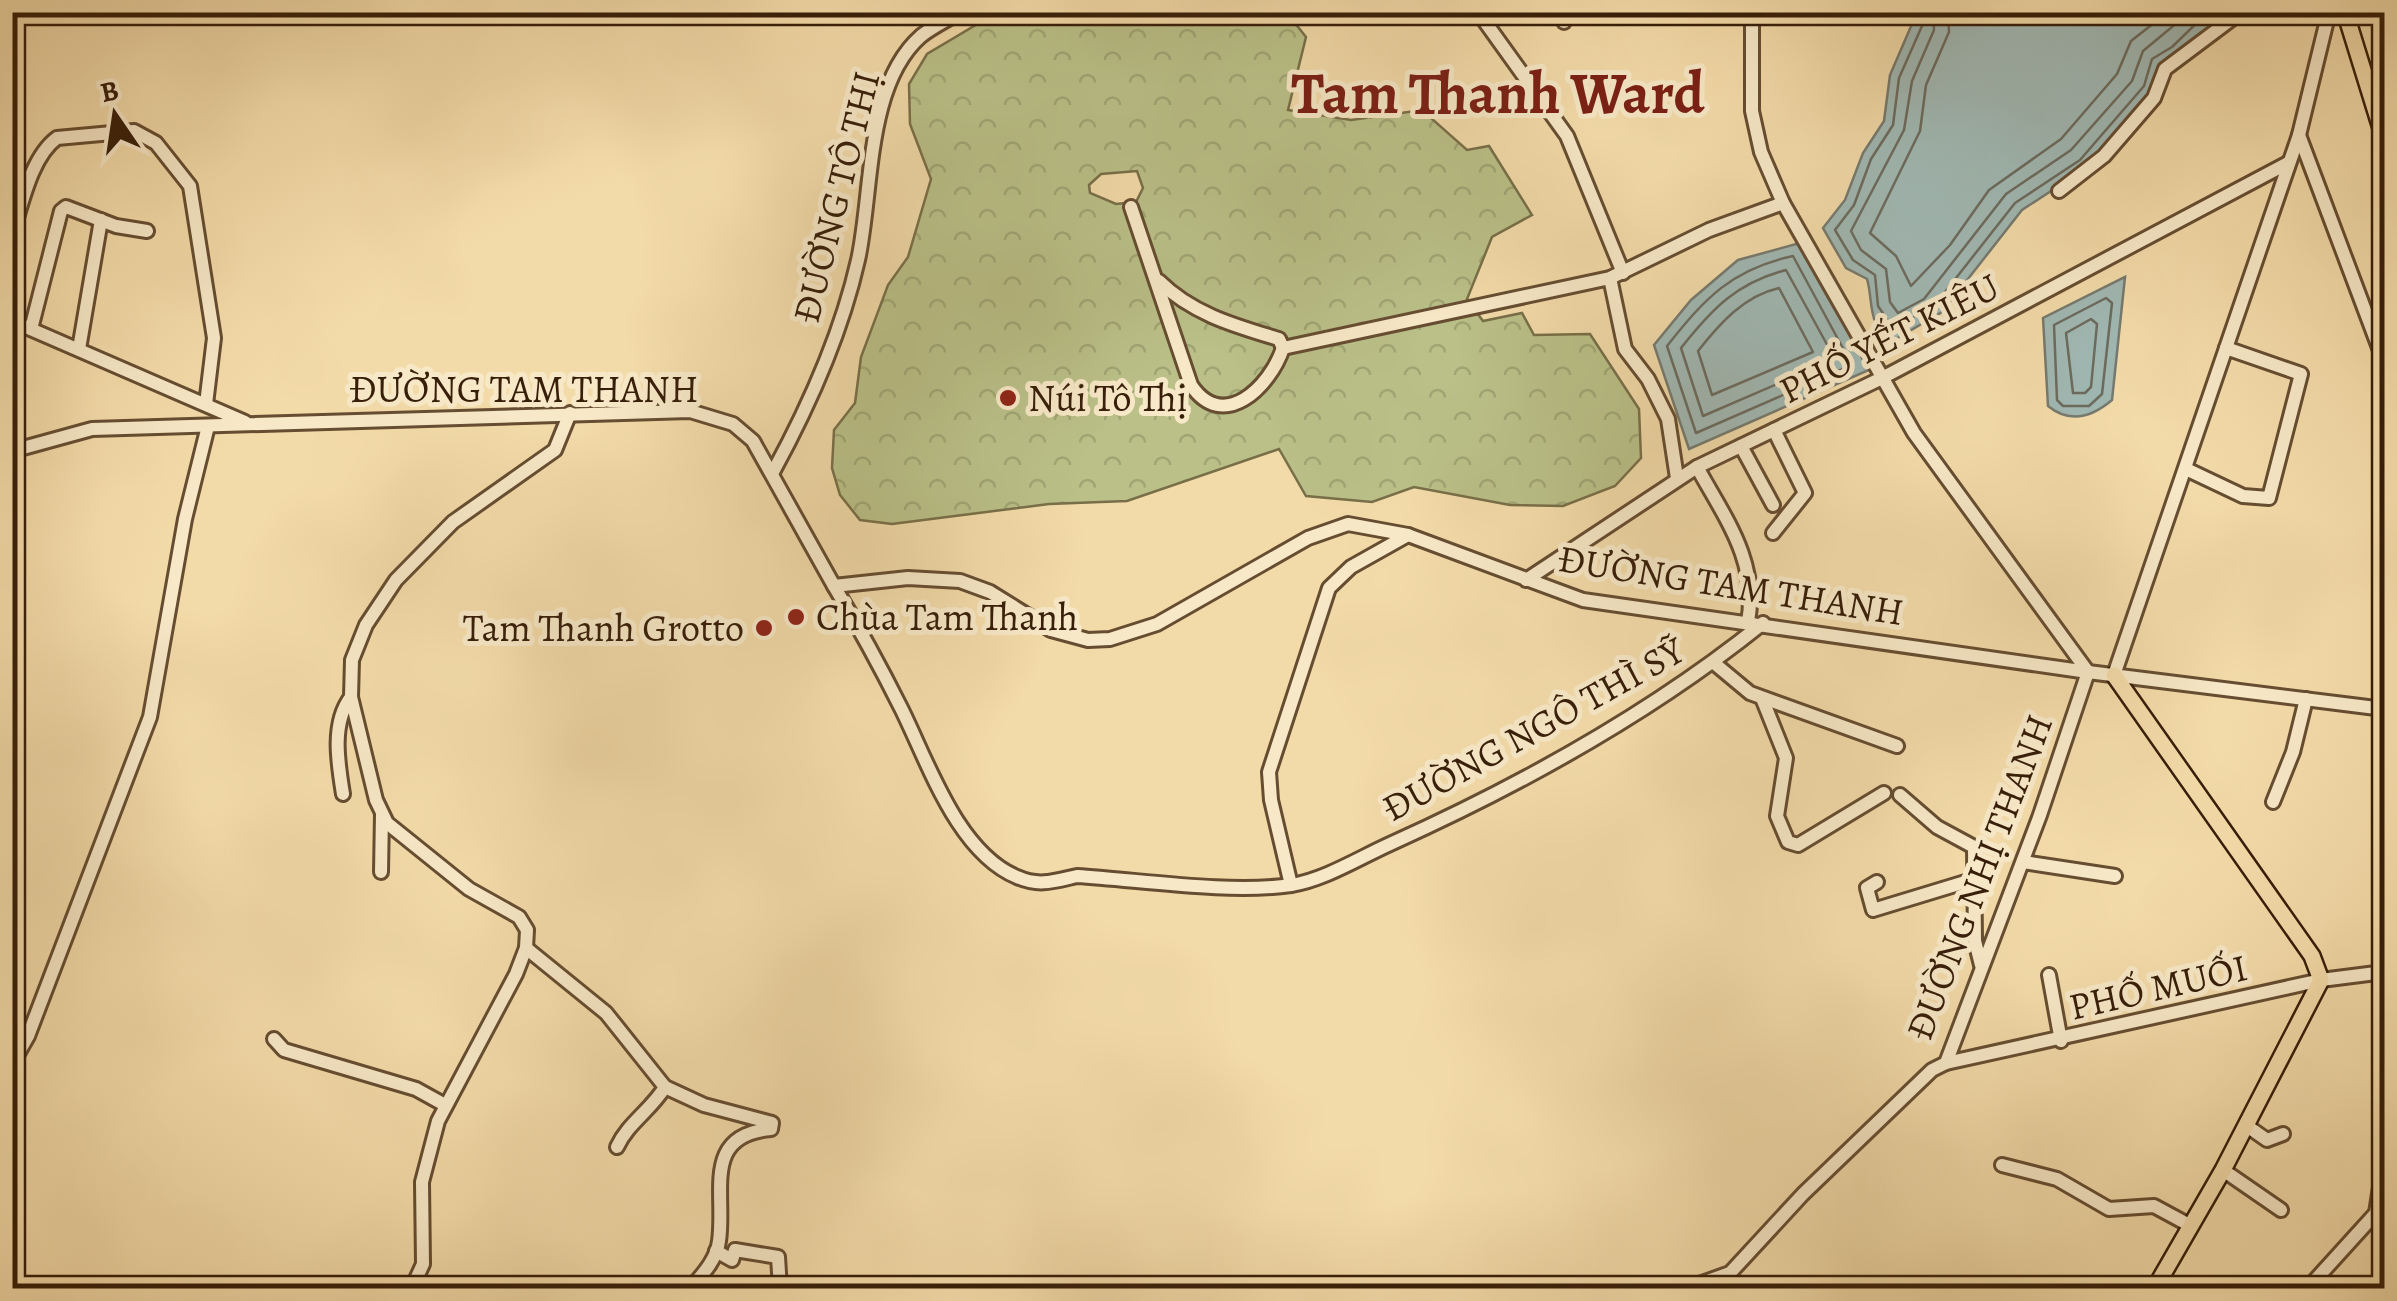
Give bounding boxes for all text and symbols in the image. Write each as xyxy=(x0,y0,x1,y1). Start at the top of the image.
district label: Tam Thanh Ward xyxy=(1291,54,1705,133)
north arrow xyxy=(65,65,165,165)
street label: ĐƯỜNG TÔ THỊ xyxy=(780,66,892,328)
text: B xyxy=(97,71,122,112)
street label: PHỐ YẾT KIÊU xyxy=(1770,260,2008,416)
street label: ĐƯỜNG TAM THANH xyxy=(349,363,699,415)
place label: Núi Tô Thị xyxy=(1028,372,1187,424)
marker: Núi Tô Thị xyxy=(997,387,1019,409)
street label: ĐƯỜNG TAM THANH xyxy=(1555,532,1907,638)
place label: Chùa Tam Thanh xyxy=(816,591,1078,643)
place label: Tam Thanh Grotto xyxy=(463,602,744,654)
marker: Chùa Tam Thanh xyxy=(785,606,807,628)
marker: Tam Thanh Grotto xyxy=(753,617,775,639)
street label: ĐƯỜNG NGÔ THÌ SỸ xyxy=(1373,624,1695,834)
street label: ĐƯỜNG NHỊ THANH xyxy=(1893,707,2065,1047)
street label: PHỐ MUỐI xyxy=(2064,941,2252,1033)

